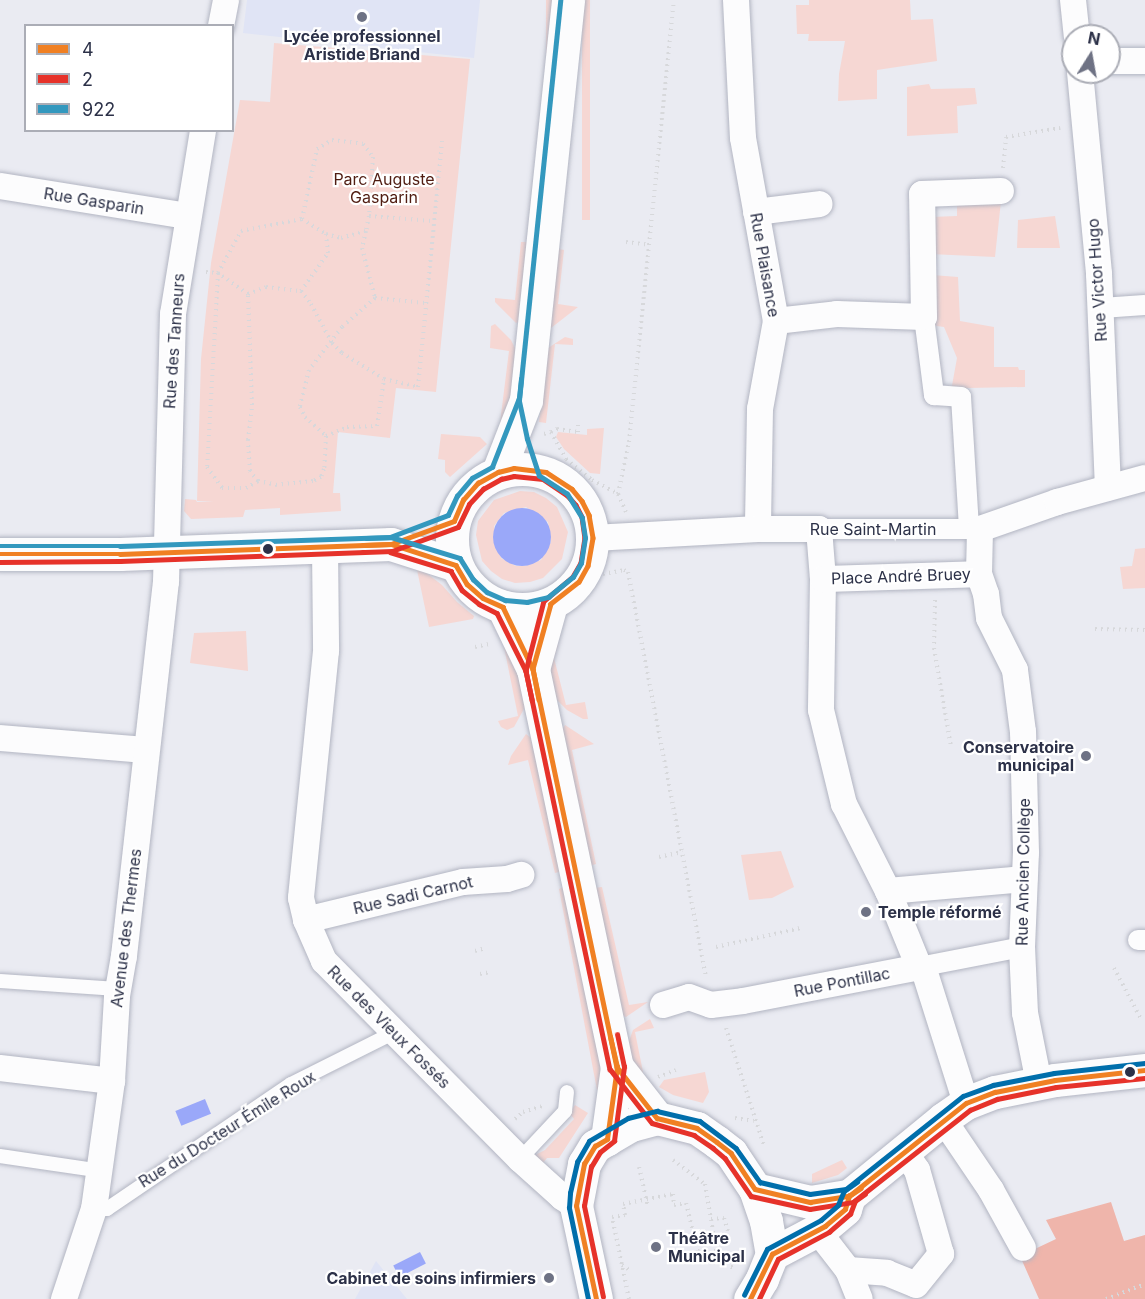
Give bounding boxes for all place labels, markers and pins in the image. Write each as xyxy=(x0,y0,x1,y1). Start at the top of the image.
marker: Lycée professionnel Aristide Briand xyxy=(355,10,369,24)
place label: Lycée professionnel Aristide Briand xyxy=(283,26,441,64)
unlabelled marker xyxy=(262,543,274,555)
place label: Conservatoire municipal xyxy=(963,737,1074,775)
marker: Conservatoire municipal xyxy=(1079,749,1093,763)
place label: Temple réformé xyxy=(878,902,1002,922)
marker: Temple réformé xyxy=(859,905,873,919)
unlabelled marker xyxy=(1124,1066,1136,1078)
place label: Théâtre Municipal xyxy=(668,1228,745,1266)
marker: Théâtre Municipal xyxy=(649,1240,663,1254)
place label: Cabinet de soins infirmiers xyxy=(326,1268,536,1288)
marker: Cabinet de soins infirmiers xyxy=(540,1269,558,1287)

